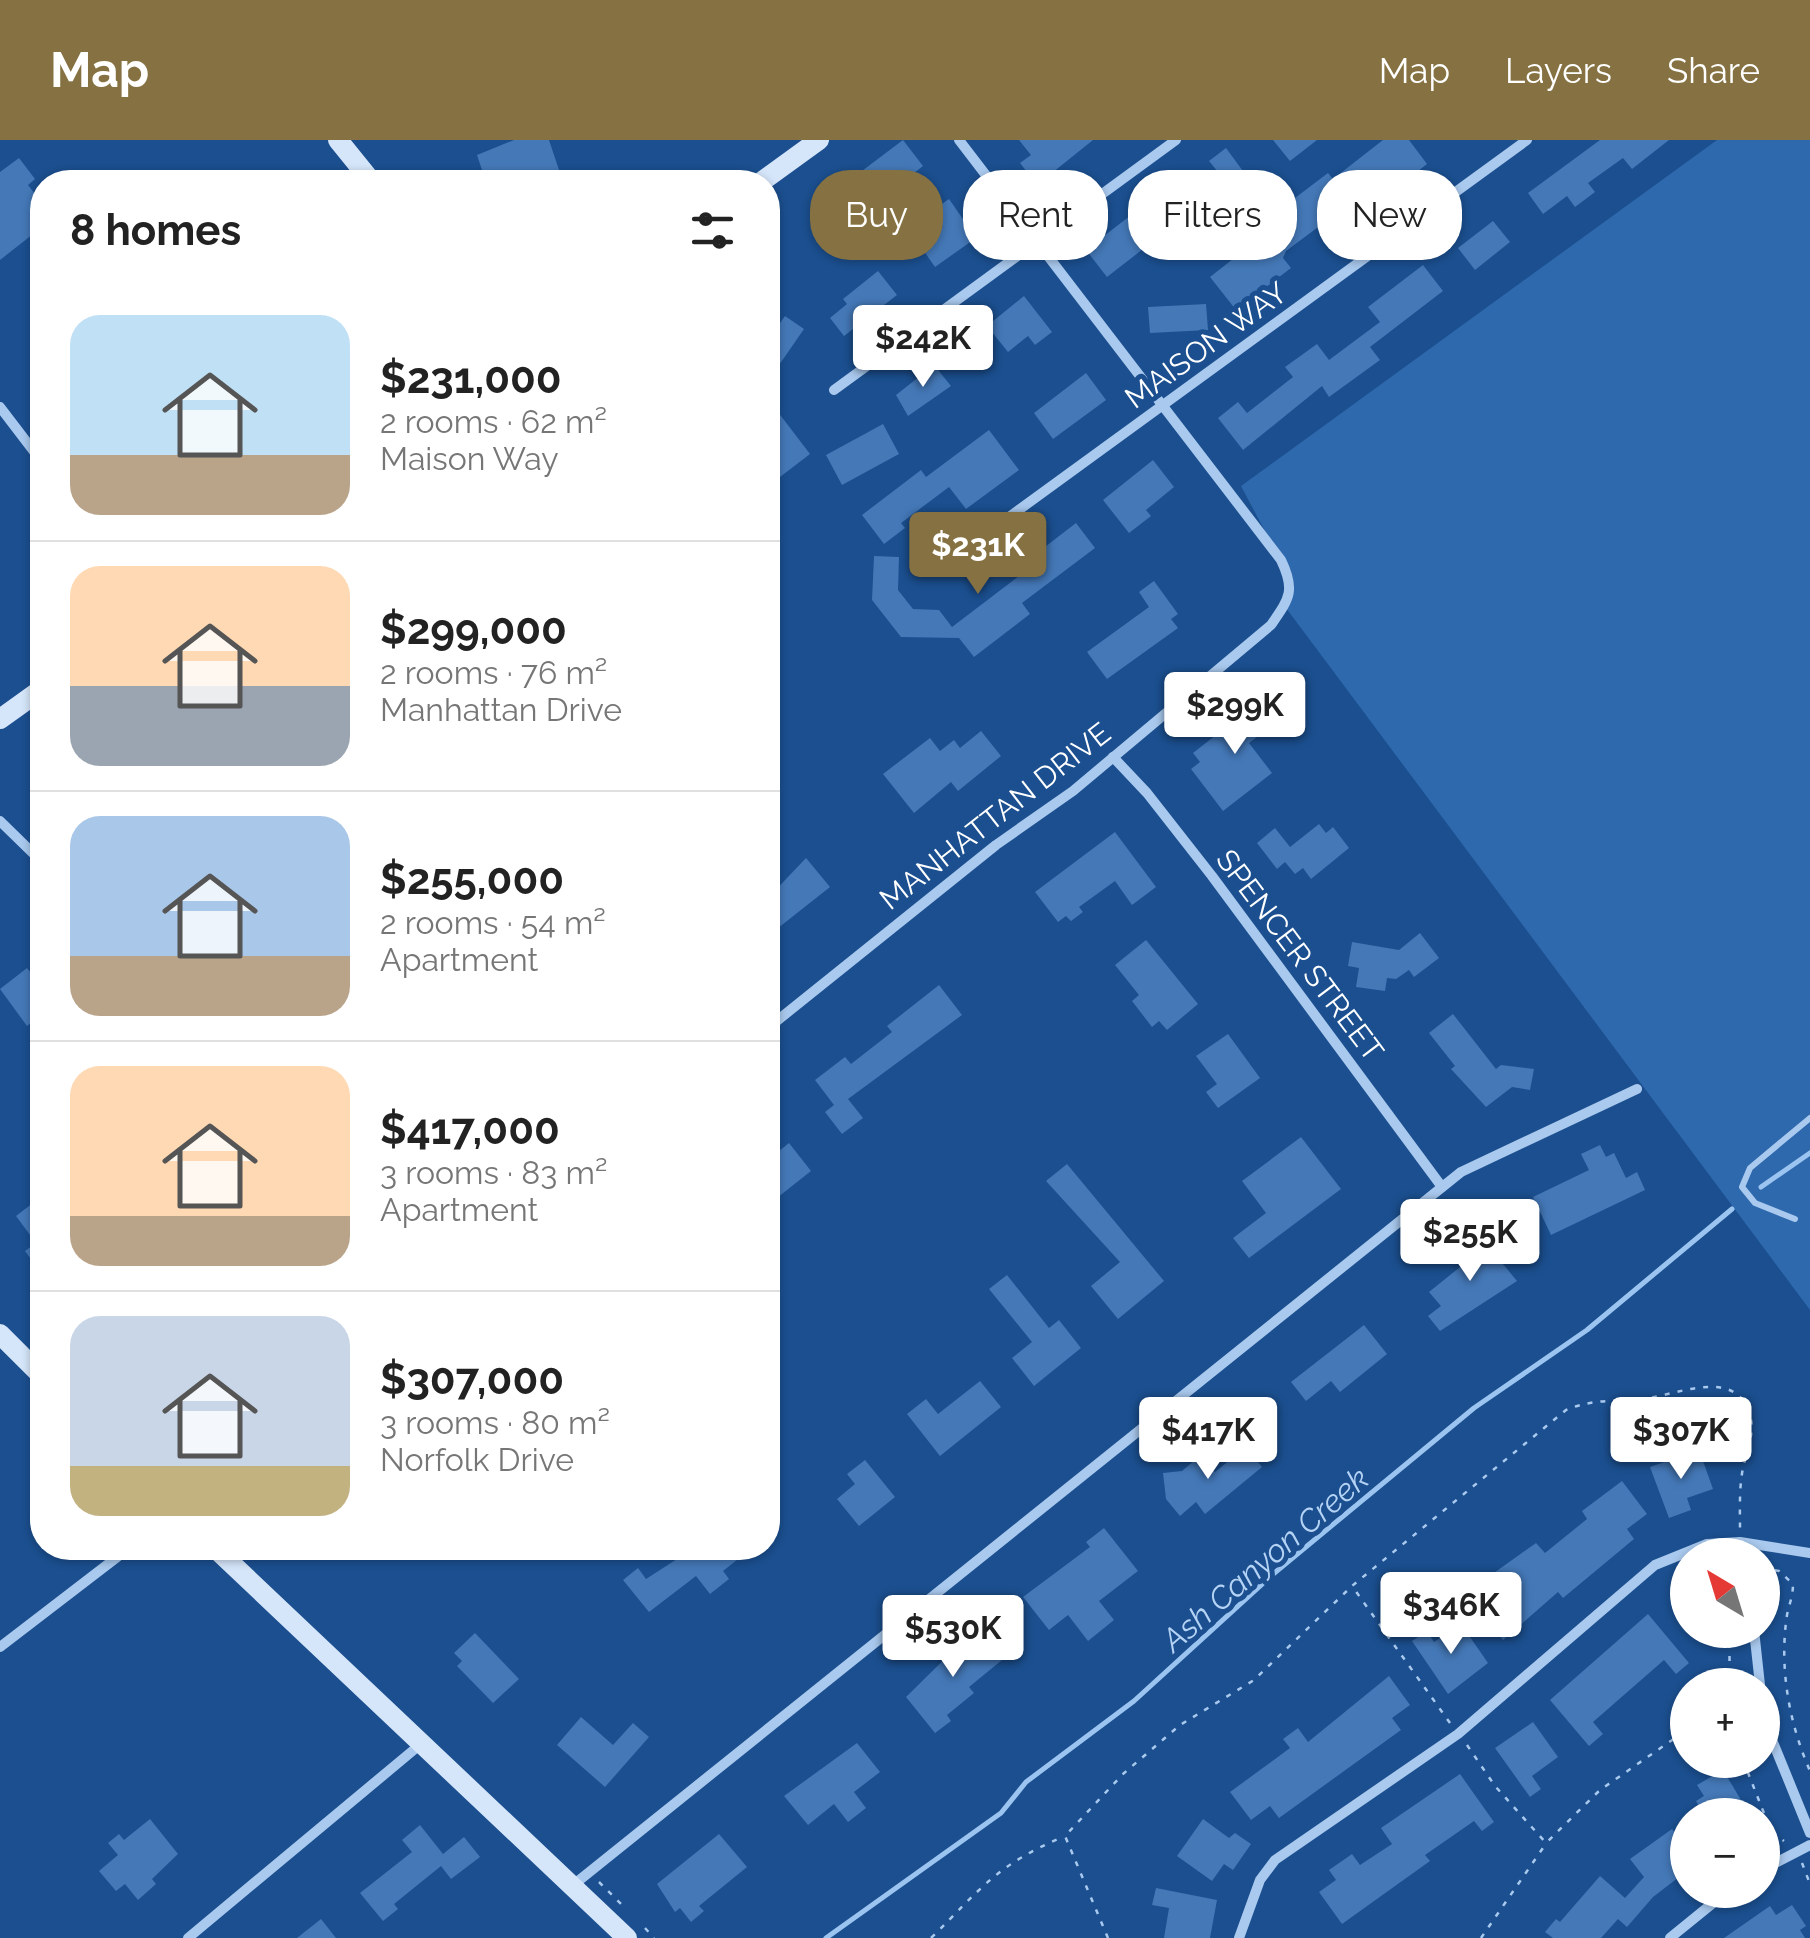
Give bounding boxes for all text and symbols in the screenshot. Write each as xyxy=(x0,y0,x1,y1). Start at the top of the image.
text: Map xyxy=(50,42,149,98)
text: Map xyxy=(1379,50,1450,91)
text: Layers xyxy=(1505,50,1612,91)
text: Share xyxy=(1667,50,1760,91)
chip: Buy xyxy=(810,170,943,260)
chip: Rent xyxy=(963,170,1108,260)
chip: Filters xyxy=(1128,170,1297,260)
chip: New xyxy=(1317,170,1462,260)
icon: filters xyxy=(685,203,740,258)
text: 8 homes xyxy=(70,206,241,255)
street label: MAISON WAY xyxy=(1118,274,1294,415)
pin: $242K xyxy=(853,305,993,390)
text: $242K xyxy=(875,319,971,356)
text: $231,000 xyxy=(380,354,562,403)
icon: home xyxy=(150,355,270,475)
text: 2 rooms · 62 m² xyxy=(380,403,607,440)
text: Maison Way xyxy=(380,440,559,477)
pin: $231K xyxy=(908,512,1048,597)
text: $231K xyxy=(931,526,1025,563)
text: $299,000 xyxy=(380,605,567,654)
icon: home xyxy=(150,606,270,726)
text: 2 rooms · 76 m² xyxy=(380,654,607,691)
pin: $299K xyxy=(1165,672,1305,757)
text: $299K xyxy=(1186,686,1284,723)
text: Manhattan Drive xyxy=(380,691,622,728)
street label: MANHATTAN DRIVE xyxy=(873,715,1117,917)
street label: SPENCER STREET xyxy=(1209,843,1391,1067)
text: $255,000 xyxy=(380,855,564,904)
icon: home xyxy=(150,856,270,976)
text: 2 rooms · 54 m² xyxy=(380,904,606,941)
text: Apartment xyxy=(380,941,538,978)
text: $417,000 xyxy=(380,1105,560,1154)
icon: home xyxy=(150,1106,270,1226)
text: 3 rooms · 83 m² xyxy=(380,1154,607,1191)
text: Apartment xyxy=(380,1191,538,1228)
pin: $255K xyxy=(1400,1199,1540,1284)
text: $255K xyxy=(1422,1213,1518,1250)
text: $307,000 xyxy=(380,1355,564,1404)
icon: home xyxy=(150,1356,270,1476)
pin: $417K xyxy=(1138,1397,1278,1482)
pin: $307K xyxy=(1611,1397,1751,1482)
text: 3 rooms · 80 m² xyxy=(380,1404,610,1441)
text: $417K xyxy=(1161,1411,1255,1448)
text: $307K xyxy=(1633,1411,1729,1448)
text: Norfolk Drive xyxy=(380,1441,574,1478)
water label: Ash Canyon Creek xyxy=(1153,1459,1376,1660)
north arrow xyxy=(1670,1538,1780,1648)
map controls xyxy=(1670,1538,1780,1908)
pin: $346K xyxy=(1381,1572,1521,1657)
text: $346K xyxy=(1402,1586,1500,1623)
pin: $530K xyxy=(883,1595,1023,1680)
text: $530K xyxy=(905,1609,1001,1646)
button: + xyxy=(1670,1668,1780,1778)
button: − xyxy=(1670,1798,1780,1908)

